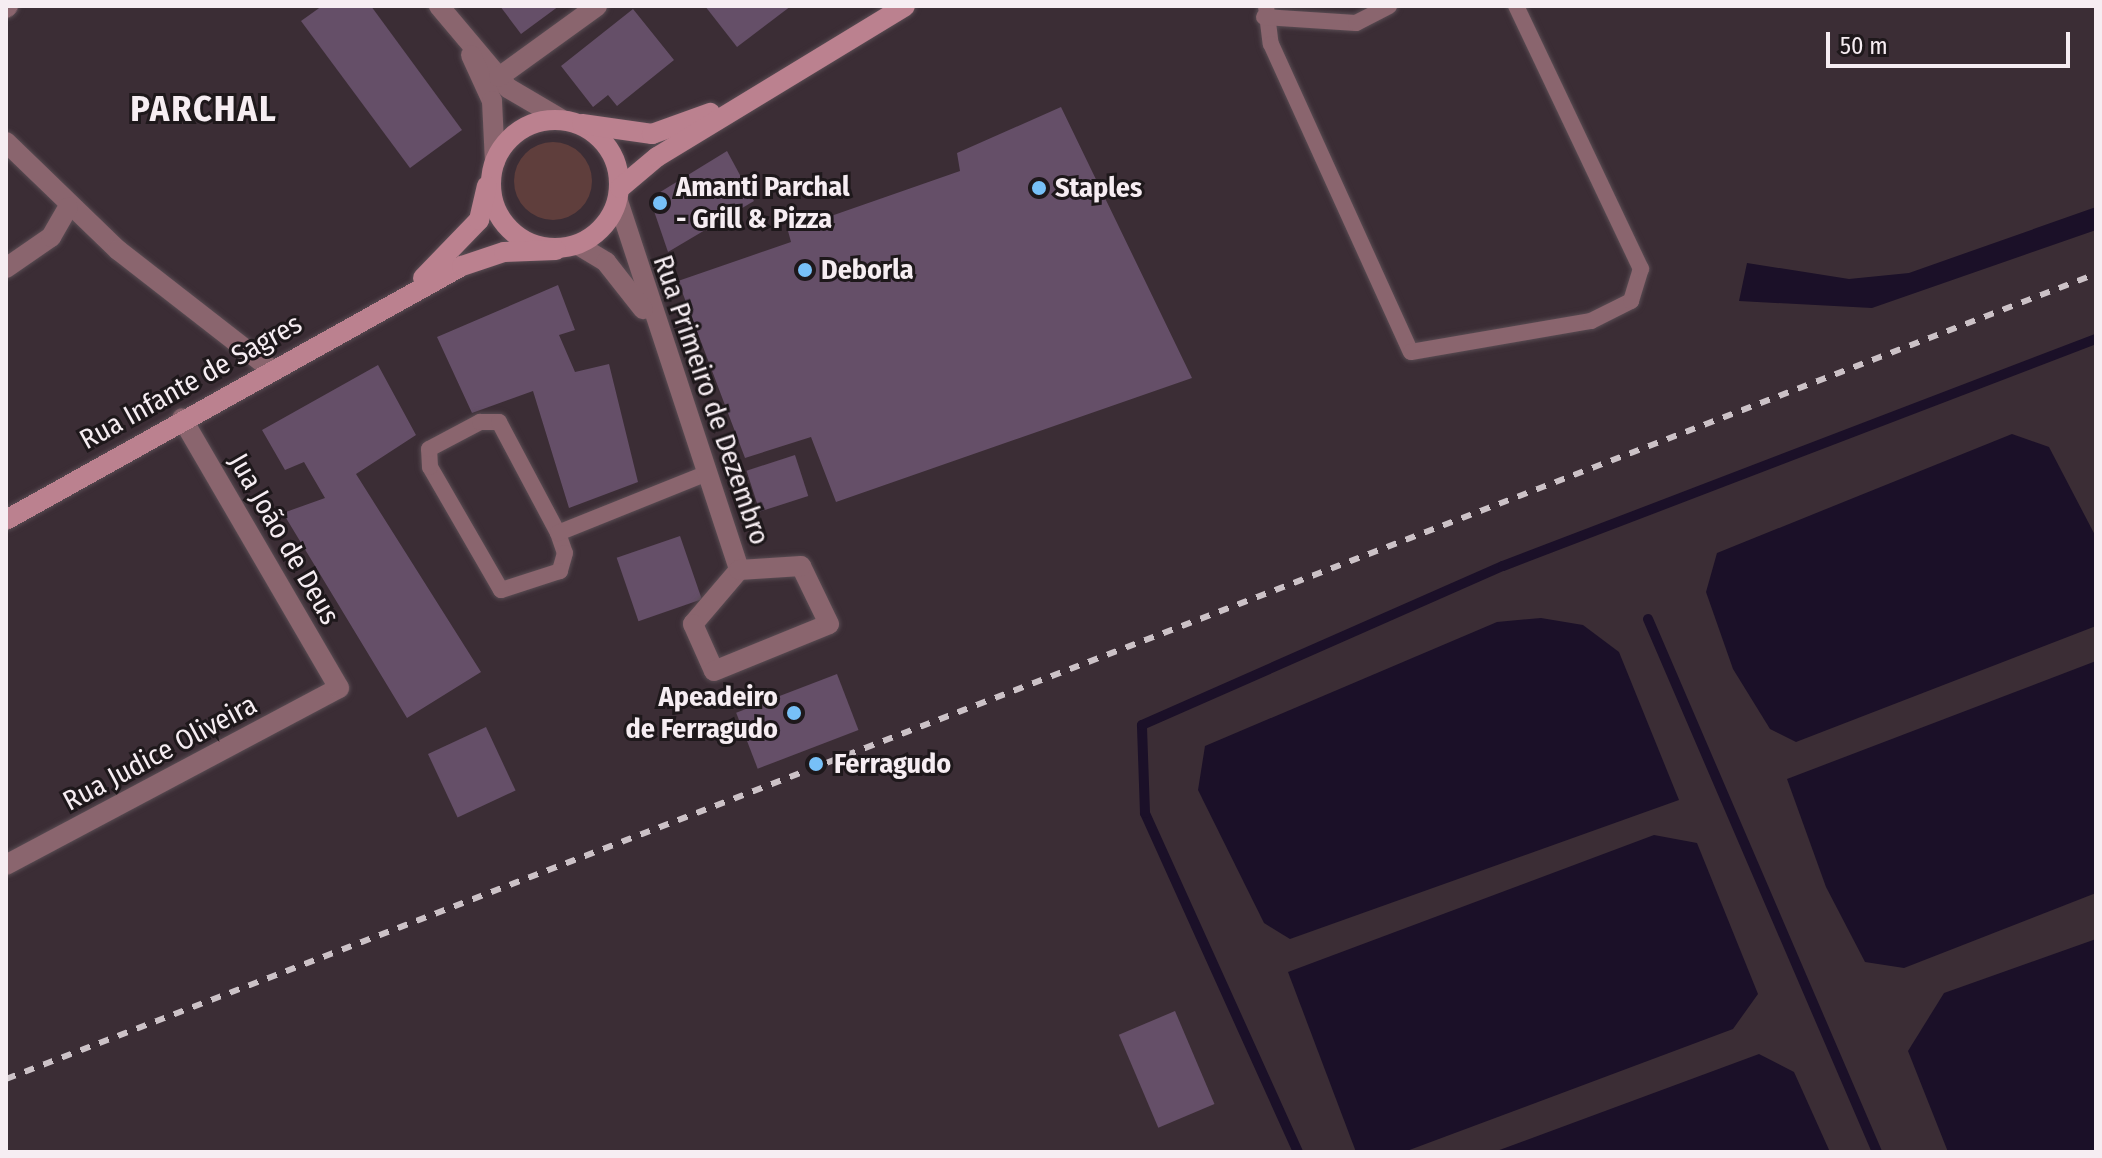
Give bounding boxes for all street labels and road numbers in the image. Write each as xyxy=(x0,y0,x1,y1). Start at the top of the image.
street label: Rua Primeiro de Dezembro xyxy=(646,251,776,549)
street label: Rua Infante de Sagres xyxy=(74,307,308,457)
street label: Jua João de Deus xyxy=(221,448,347,630)
street label: Rua Judice Oliveira xyxy=(57,688,263,818)

